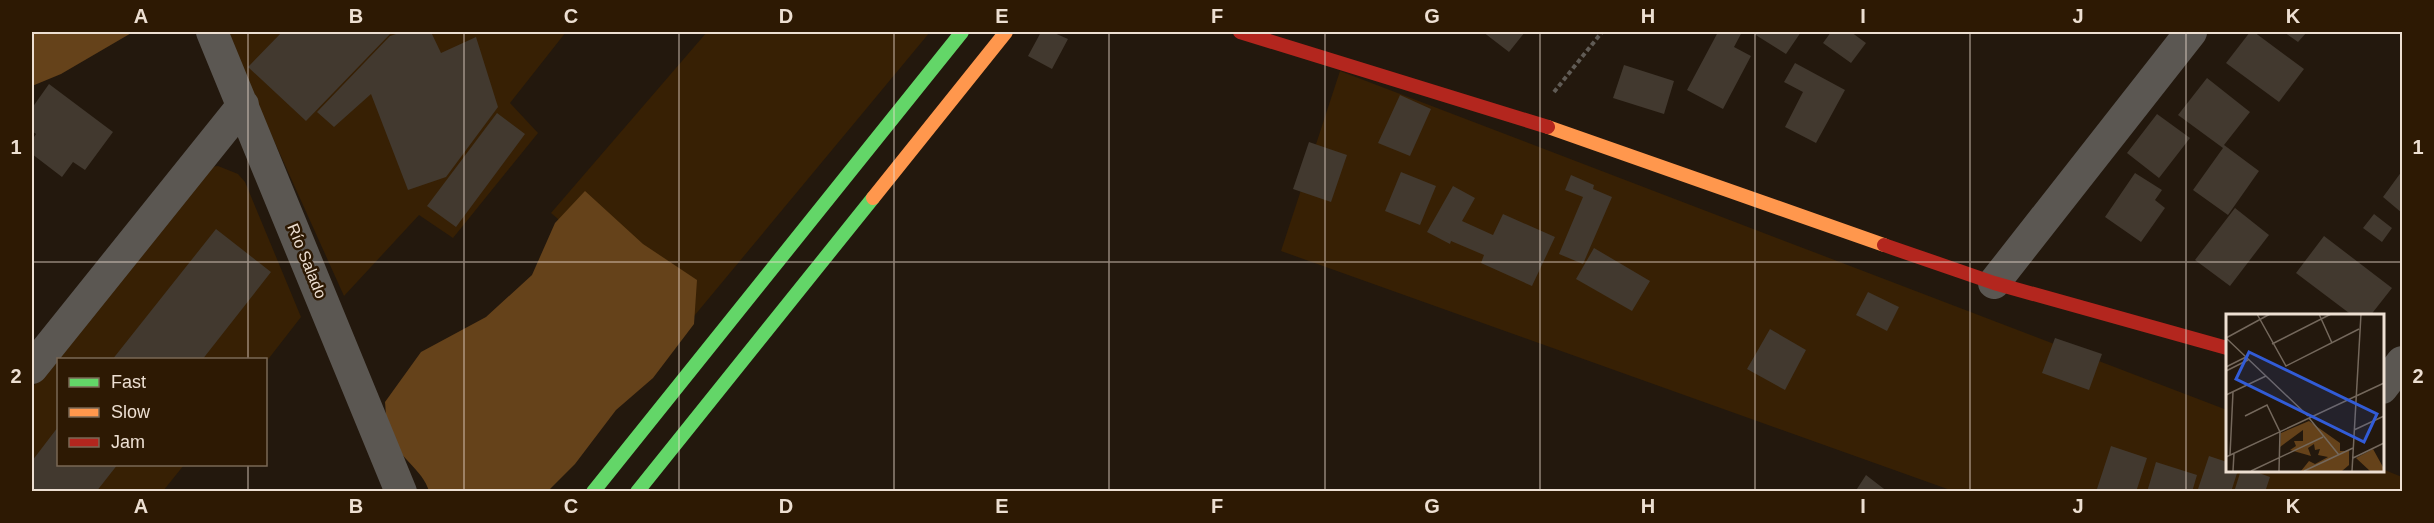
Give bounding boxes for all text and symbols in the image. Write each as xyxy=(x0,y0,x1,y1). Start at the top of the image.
text: A xyxy=(134,5,148,27)
text: B xyxy=(349,5,363,27)
text: C xyxy=(564,5,578,27)
text: D xyxy=(779,5,793,27)
text: E xyxy=(995,5,1009,27)
text: F xyxy=(1211,5,1223,27)
text: G xyxy=(1424,5,1440,27)
text: H xyxy=(1641,5,1655,27)
text: I xyxy=(1860,5,1866,27)
text: J xyxy=(2072,5,2084,27)
text: K xyxy=(2286,5,2301,27)
text: 1 xyxy=(10,136,22,158)
text: 1 xyxy=(2412,136,2424,158)
street label: Río Salado xyxy=(284,221,330,301)
inset map xyxy=(2226,314,2383,472)
legend xyxy=(57,358,267,466)
text: 2 xyxy=(10,365,22,387)
text: 2 xyxy=(2412,365,2424,387)
text: Fast xyxy=(111,372,146,392)
text: Slow xyxy=(111,402,151,422)
text: Jam xyxy=(111,432,145,452)
text: A xyxy=(134,495,148,517)
text: B xyxy=(349,495,363,517)
text: C xyxy=(564,495,578,517)
text: D xyxy=(779,495,793,517)
text: E xyxy=(995,495,1009,517)
text: F xyxy=(1211,495,1223,517)
text: G xyxy=(1424,495,1440,517)
text: H xyxy=(1641,495,1655,517)
text: I xyxy=(1860,495,1866,517)
text: J xyxy=(2072,495,2084,517)
text: K xyxy=(2286,495,2301,517)

